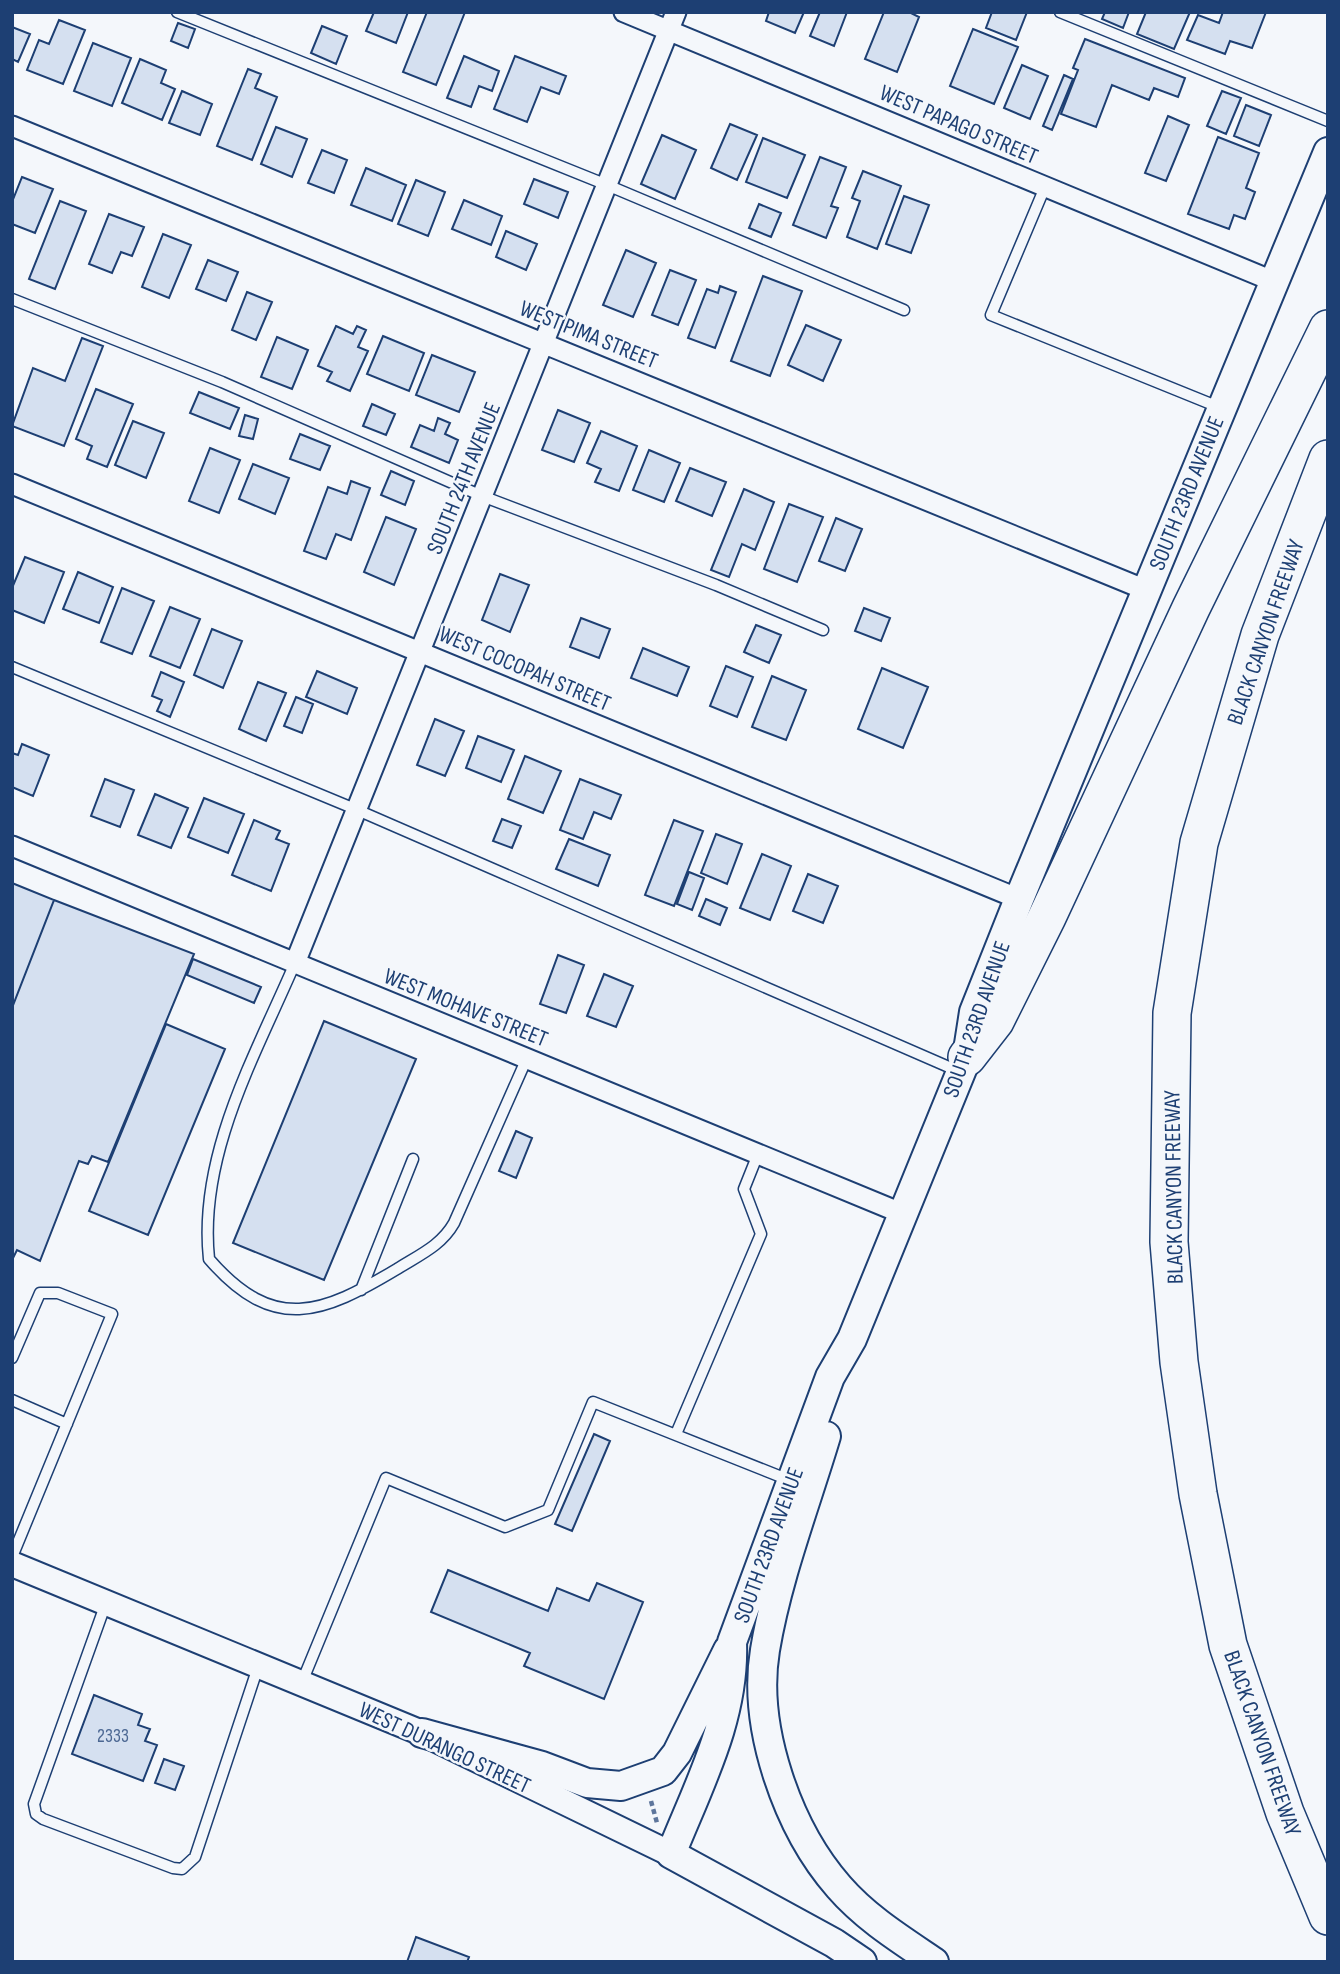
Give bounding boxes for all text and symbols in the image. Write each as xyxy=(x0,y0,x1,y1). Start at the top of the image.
street label: WEST PAPAGO STREET xyxy=(875,79,1042,171)
street label: WEST PIMA STREET xyxy=(515,294,662,375)
street label: SOUTH 24TH AVENUE xyxy=(421,398,507,558)
street label: SOUTH 23RD AVENUE xyxy=(1143,412,1231,574)
street label: BLACK CANYON FREEWAY xyxy=(1221,536,1311,729)
street label: WEST COCOPAH STREET xyxy=(434,620,615,718)
street label: SOUTH 23RD AVENUE xyxy=(937,937,1017,1101)
street label: WEST MOHAVE STREET xyxy=(380,962,552,1054)
street label: BLACK CANYON FREEWAY xyxy=(1158,1089,1190,1284)
street label: SOUTH 23RD AVENUE xyxy=(728,1464,810,1627)
street label: BLACK CANYON FREEWAY xyxy=(1217,1647,1307,1840)
street label: WEST DURANGO STREET xyxy=(354,1696,535,1800)
house number: 2333 xyxy=(97,1725,129,1748)

